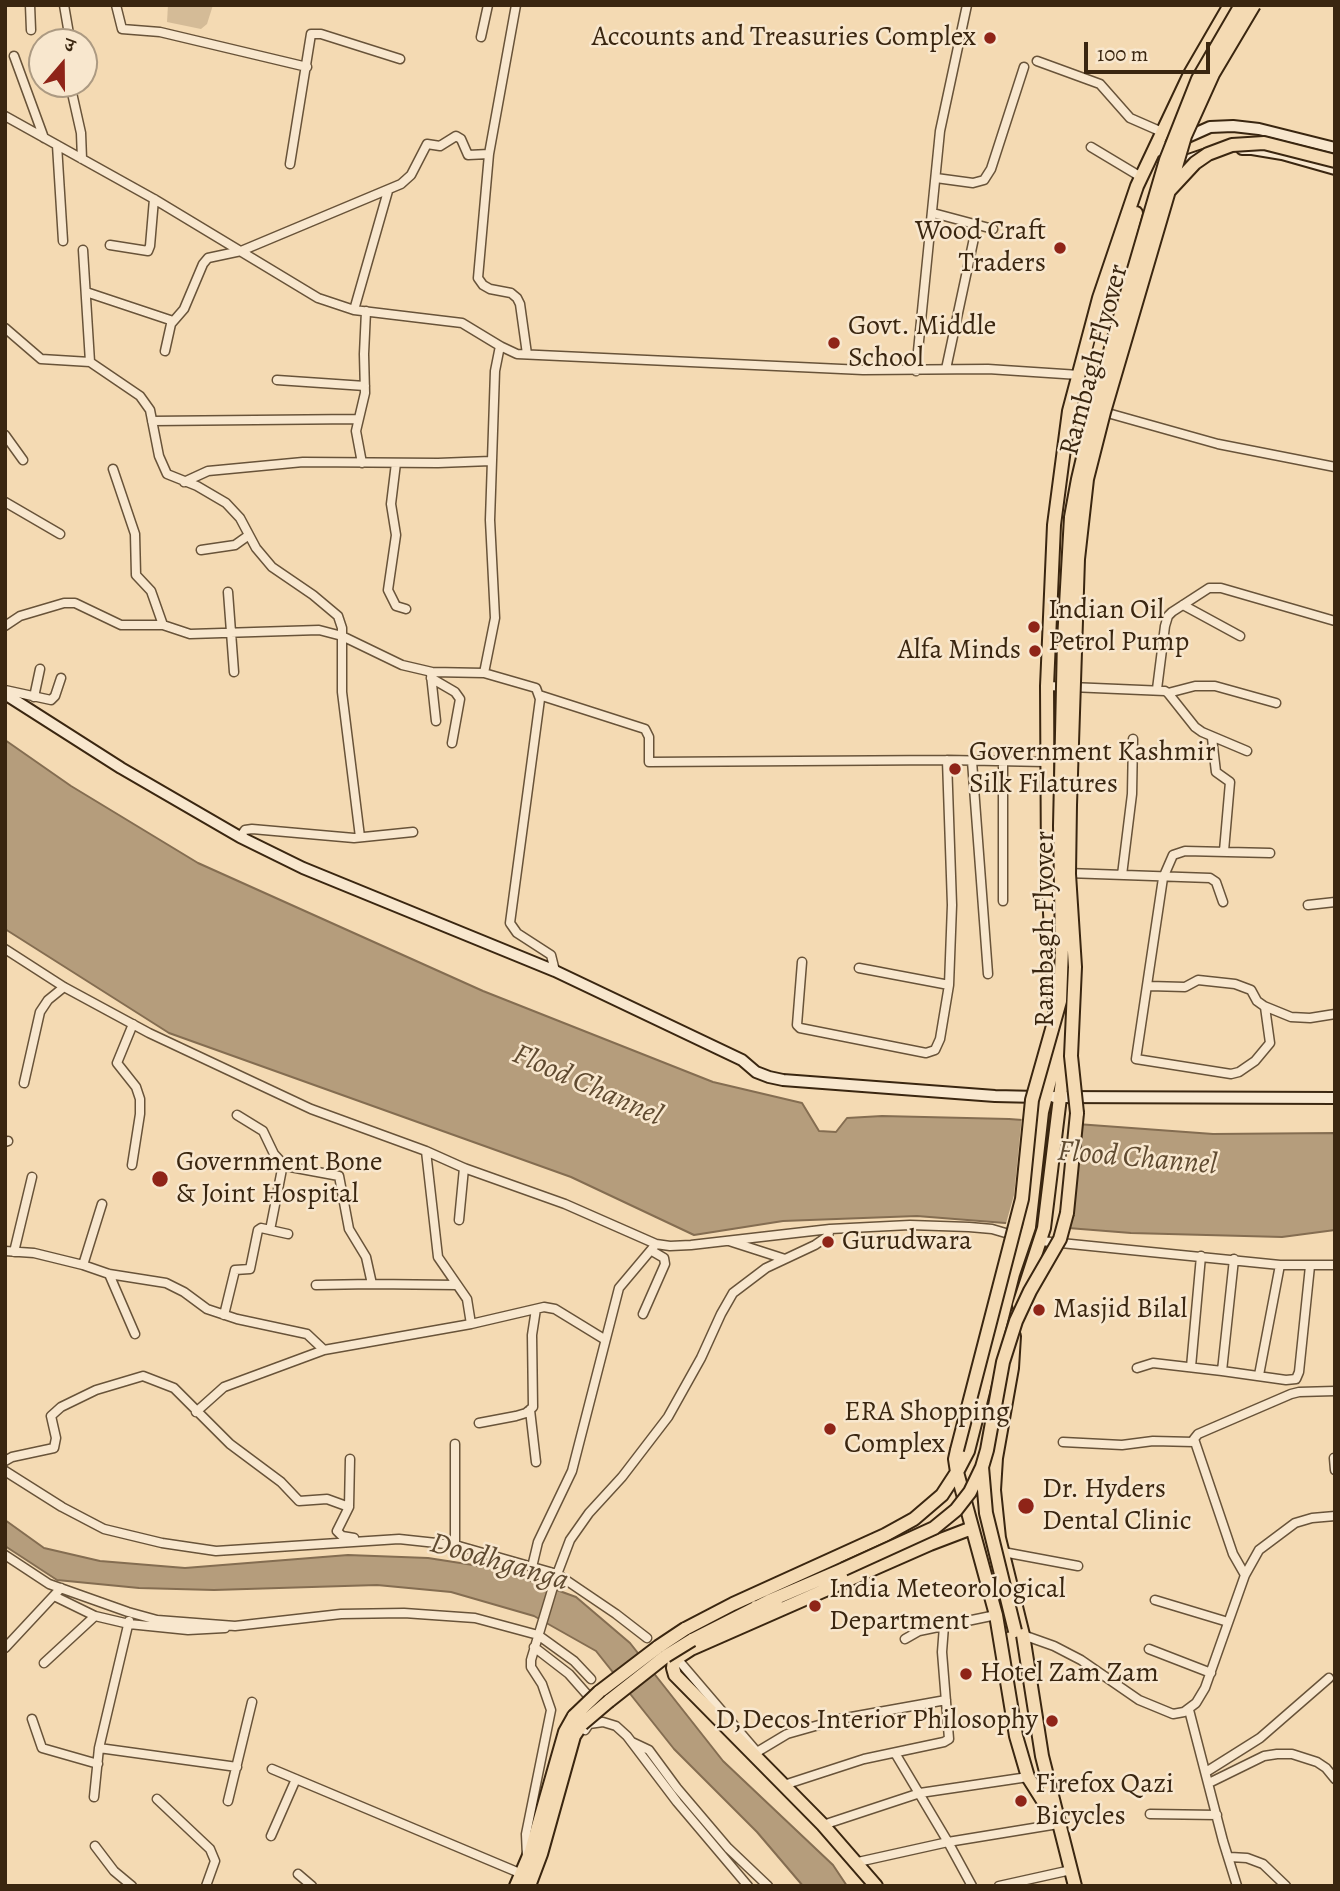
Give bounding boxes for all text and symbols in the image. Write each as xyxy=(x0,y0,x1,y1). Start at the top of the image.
place label: Accounts and Treasuries Complex xyxy=(592,21,976,55)
north arrow xyxy=(28,28,98,98)
scale bar xyxy=(1088,28,1214,72)
marker: Accounts and Treasuries Complex xyxy=(982,30,998,46)
text: उ xyxy=(61,31,78,59)
text: 100 m xyxy=(1097,40,1148,68)
place label: Wood Craft Traders xyxy=(915,215,1046,281)
marker: Wood Craft Traders xyxy=(1052,240,1068,256)
street label: Rambagh Flyover xyxy=(1053,261,1137,459)
place label: Govt. Middle School xyxy=(848,310,996,376)
marker: Govt. Middle School xyxy=(826,335,842,351)
place label: Indian Oil Petrol Pump xyxy=(1048,594,1189,660)
marker: Indian Oil Petrol Pump xyxy=(1026,619,1042,635)
place label: Alfa Minds xyxy=(898,634,1021,668)
marker: Alfa Minds xyxy=(1027,643,1043,659)
place label: Government Kashmir Silk Filatures xyxy=(969,736,1216,802)
marker: Government Kashmir Silk Filatures xyxy=(947,761,963,777)
street label: Rambagh Flyover xyxy=(1029,831,1063,1027)
water label: Flood Channel xyxy=(507,1037,667,1135)
water label: Flood Channel xyxy=(1056,1134,1218,1184)
place label: Government Bone & Joint Hospital xyxy=(176,1146,382,1212)
marker: Government Bone & Joint Hospital xyxy=(150,1169,170,1189)
place label: Gurudwara xyxy=(842,1225,972,1259)
marker: Gurudwara xyxy=(820,1234,836,1250)
place label: Masjid Bilal xyxy=(1053,1293,1187,1327)
marker: Masjid Bilal xyxy=(1031,1302,1047,1318)
place label: ERA Shopping Complex xyxy=(844,1396,1010,1462)
marker: ERA Shopping Complex xyxy=(822,1421,838,1437)
place label: Dr. Hyders Dental Clinic xyxy=(1042,1473,1192,1539)
marker: Dr. Hyders Dental Clinic xyxy=(1016,1496,1036,1516)
water label: Doodhganga xyxy=(426,1526,572,1600)
place label: India Meteorological Department xyxy=(829,1573,1066,1639)
marker: India Meteorological Department xyxy=(807,1598,823,1614)
place label: Hotel Zam Zam xyxy=(980,1657,1159,1691)
marker: Hotel Zam Zam xyxy=(958,1666,974,1682)
place label: D,Decos Interior Philosophy xyxy=(715,1704,1038,1738)
marker: D,Decos Interior Philosophy xyxy=(1044,1713,1060,1729)
place label: Firefox Qazi Bicycles xyxy=(1035,1768,1174,1834)
marker: Firefox Qazi Bicycles xyxy=(1013,1793,1029,1809)

